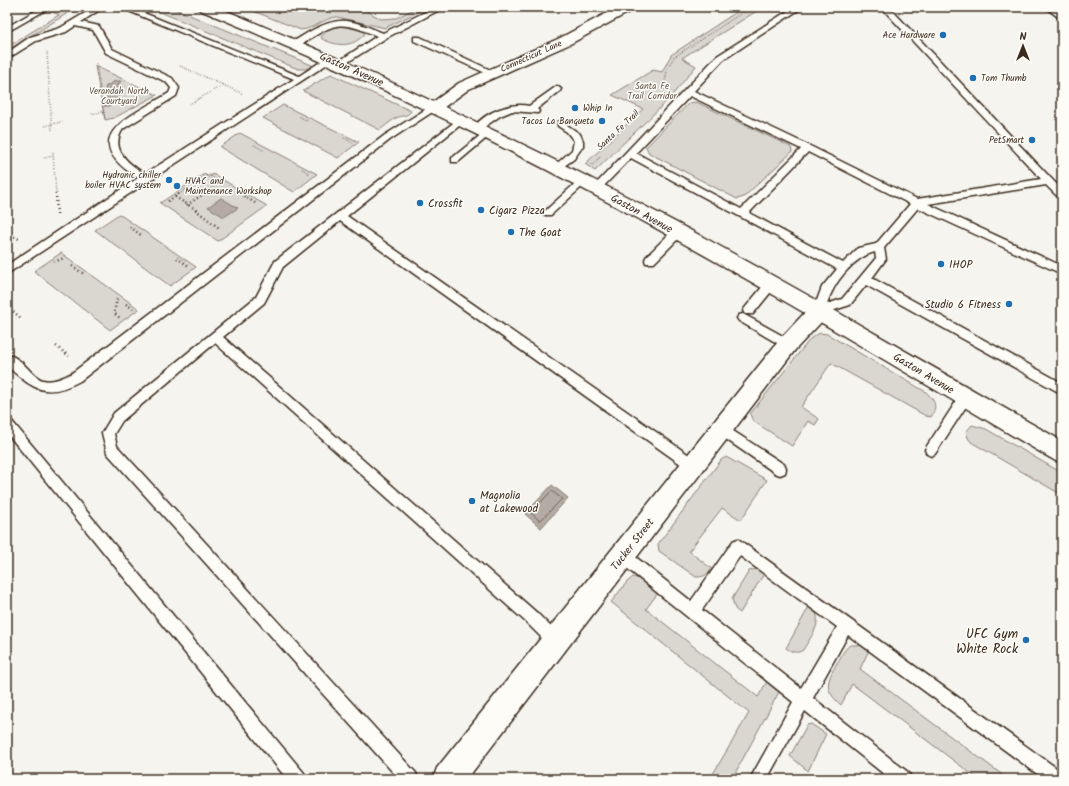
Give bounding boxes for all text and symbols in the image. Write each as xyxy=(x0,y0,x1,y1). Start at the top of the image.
north arrow xyxy=(1003,26,1043,66)
place label: Ace Hardware xyxy=(883,28,935,43)
text: N xyxy=(1020,28,1027,46)
marker: Ace Hardware xyxy=(938,30,948,40)
street label: Connecticut Lane xyxy=(498,36,564,77)
street label: Gaston Avenue xyxy=(317,48,387,92)
place label: Tom Thumb xyxy=(981,71,1027,86)
marker: Tom Thumb xyxy=(968,73,978,83)
park label: Santa Fe Trail Corridor xyxy=(627,79,678,104)
park label: Verandah North Courtyard xyxy=(89,84,149,109)
place label: Whip In xyxy=(583,101,613,116)
marker: Whip In xyxy=(570,103,580,113)
street label: Santa Fe Trail xyxy=(594,106,644,154)
place label: Tacos La Banqueta xyxy=(522,114,594,129)
marker: Tacos La Banqueta xyxy=(597,116,607,126)
place label: PetSmart xyxy=(989,133,1025,148)
marker: PetSmart xyxy=(1027,135,1037,145)
place label: Hydronic chiller boiler HVAC system xyxy=(85,168,162,193)
place label: HVAC and Maintenance Workshop xyxy=(185,174,272,199)
marker: Hydronic chiller boiler HVAC system xyxy=(164,175,174,185)
marker: HVAC and Maintenance Workshop xyxy=(172,181,182,191)
street label: Gaston Avenue xyxy=(607,189,676,238)
place label: Crossfit xyxy=(428,195,463,213)
marker: Crossfit xyxy=(415,198,425,208)
place label: Cigarz Pizza xyxy=(489,202,545,220)
marker: Cigarz Pizza xyxy=(476,205,486,215)
place label: The Goat xyxy=(519,224,562,242)
marker: The Goat xyxy=(506,227,516,237)
place label: IHOP xyxy=(949,256,974,274)
marker: IHOP xyxy=(936,259,946,269)
place label: Studio 6 Fitness xyxy=(925,296,1001,314)
marker: Studio 6 Fitness xyxy=(1004,299,1014,309)
street label: Gaston Avenue xyxy=(890,349,958,399)
place label: Magnolia at Lakewood xyxy=(480,487,538,518)
marker: Magnolia at Lakewood xyxy=(467,496,477,506)
street label: Tucker Street xyxy=(607,514,659,575)
place label: UFC Gym White Rock xyxy=(956,624,1019,660)
marker: UFC Gym White Rock xyxy=(1021,635,1031,645)

